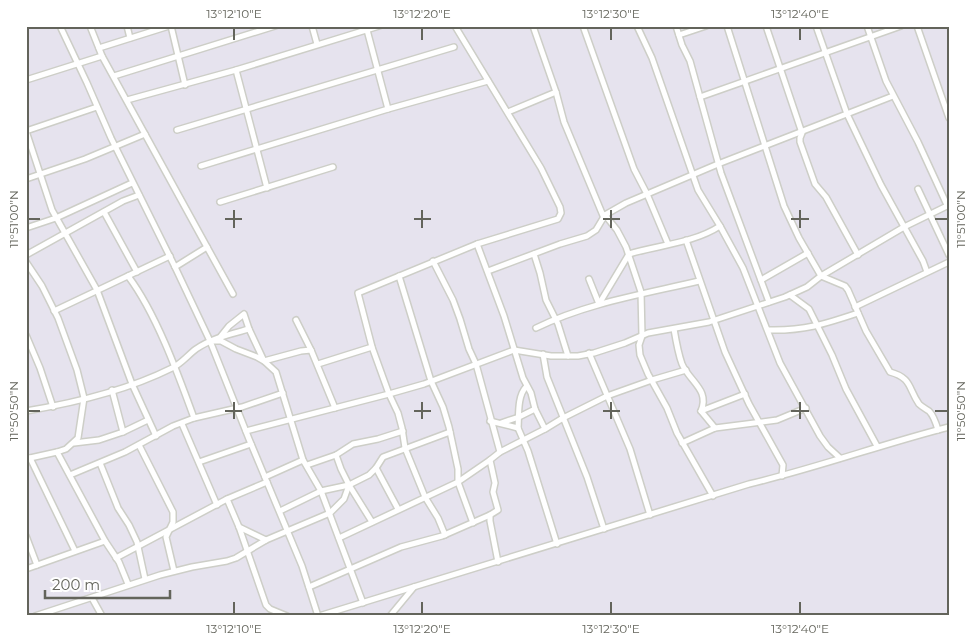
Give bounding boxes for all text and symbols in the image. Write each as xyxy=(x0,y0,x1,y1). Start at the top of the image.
text: 13°12'10"E xyxy=(206,6,262,21)
text: 13°12'20"E xyxy=(393,6,451,21)
text: 13°12'30"E xyxy=(582,6,640,21)
text: 13°12'40"E xyxy=(771,6,829,21)
text: 11°51'00"N xyxy=(6,190,21,248)
text: 11°51'00"N xyxy=(953,190,968,248)
text: 11°50'50"N xyxy=(6,381,21,441)
text: 11°50'50"N xyxy=(953,381,968,441)
scale bar xyxy=(45,567,170,599)
text: 200 m xyxy=(52,575,100,594)
text: 13°12'10"E xyxy=(206,621,262,636)
text: 13°12'20"E xyxy=(393,621,451,636)
text: 13°12'30"E xyxy=(582,621,640,636)
text: 13°12'40"E xyxy=(771,621,829,636)

